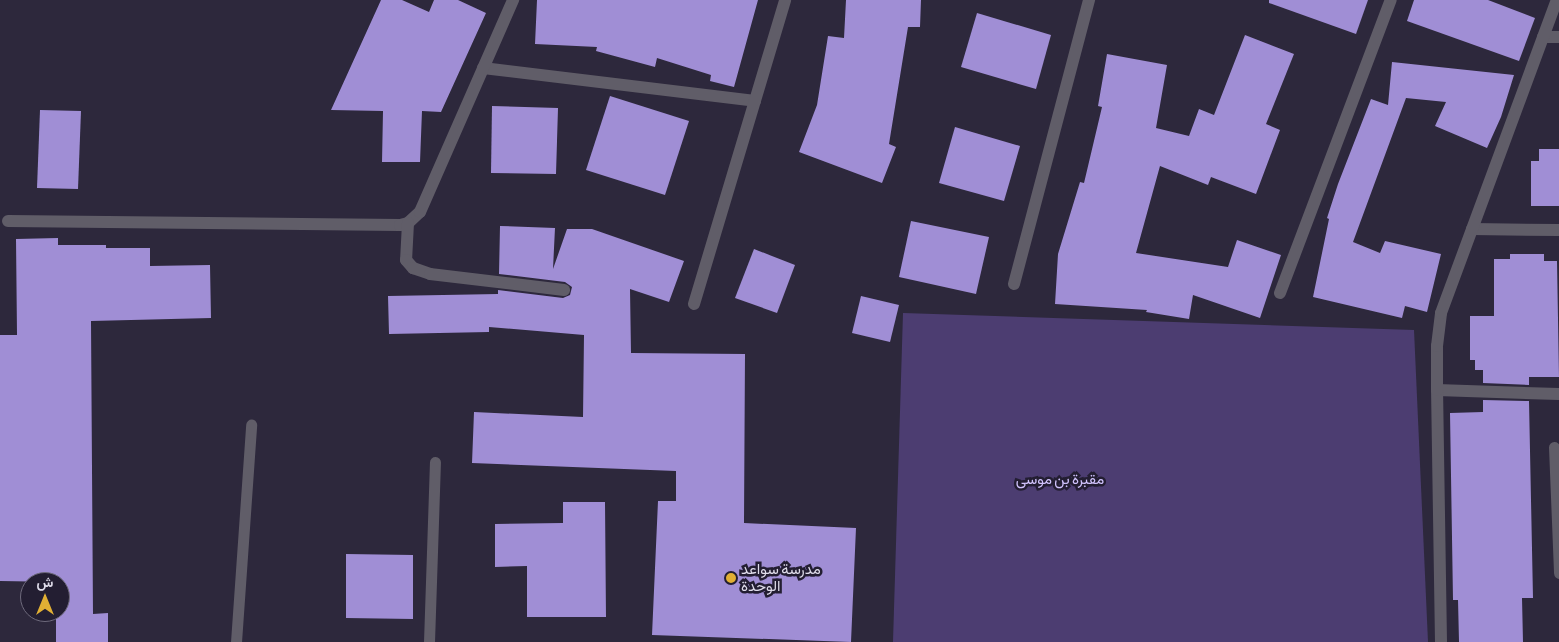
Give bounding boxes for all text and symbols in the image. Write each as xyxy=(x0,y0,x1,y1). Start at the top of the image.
park label: مقبرة بن موسى xyxy=(1016,471,1104,489)
place label: مدرسة سواعد الوحدة xyxy=(741,560,821,595)
north arrow xyxy=(20,572,70,622)
marker: مدرسة سواعد الوحدة xyxy=(725,572,737,584)
text: ش xyxy=(37,574,53,591)

